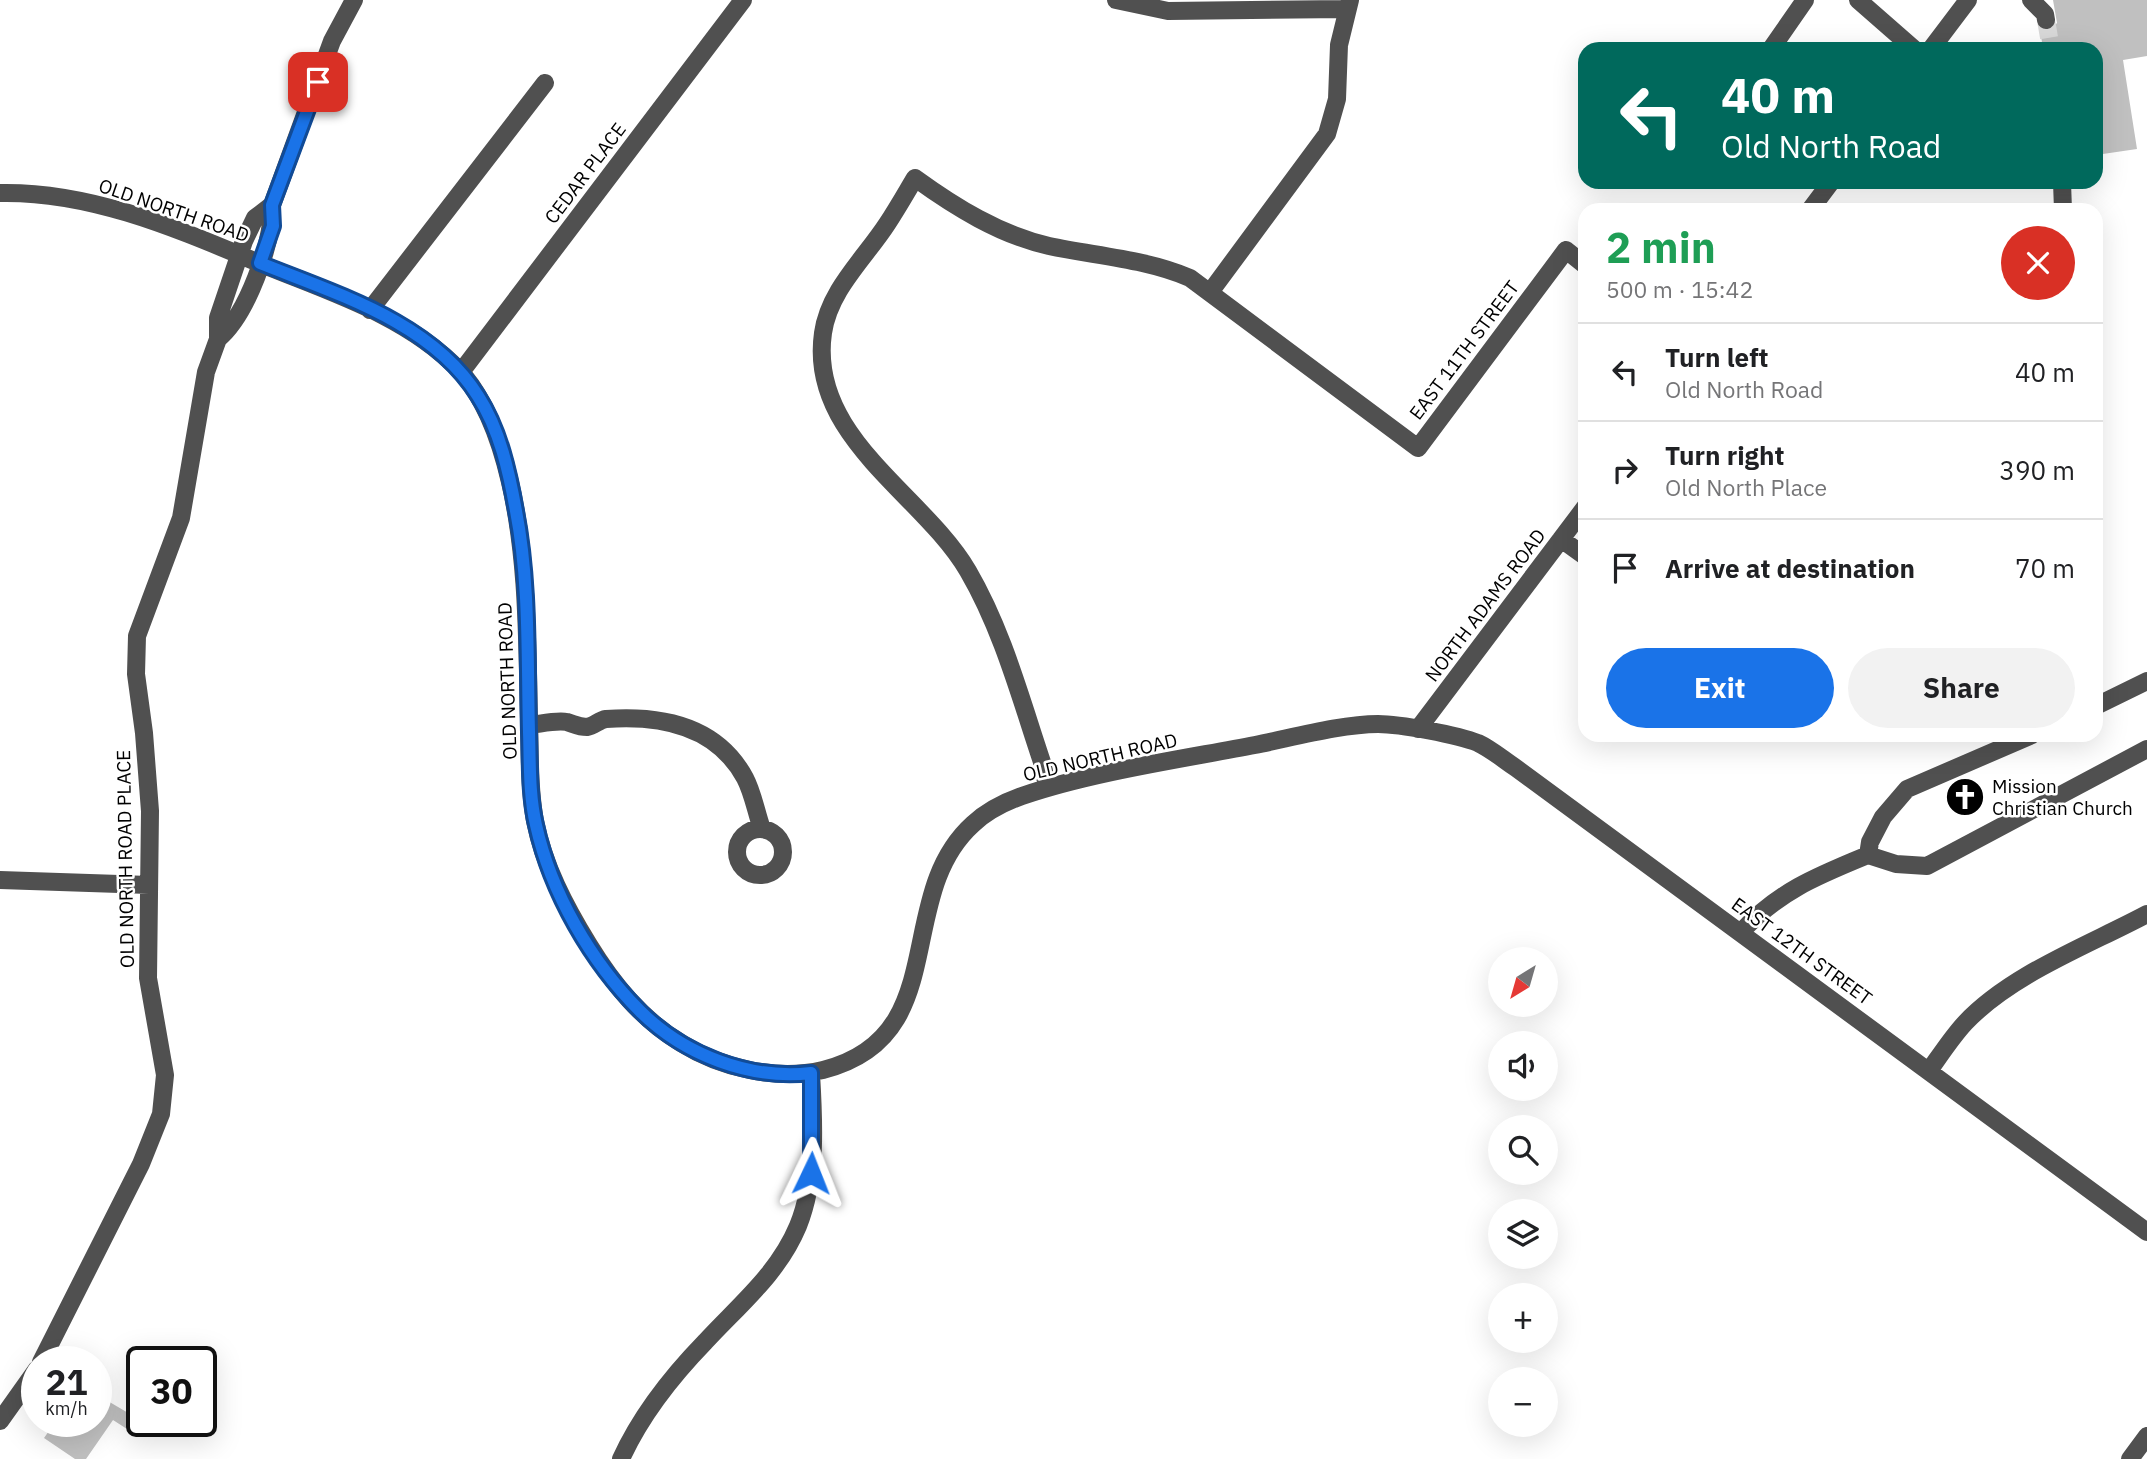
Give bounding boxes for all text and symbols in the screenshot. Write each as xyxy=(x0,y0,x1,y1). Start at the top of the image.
pin xyxy=(288,52,348,112)
icon: arrive xyxy=(299,63,337,101)
text: 40 m xyxy=(1721,63,1835,126)
icon: left xyxy=(1606,70,1697,161)
street label: CEDAR PLACE xyxy=(539,118,631,228)
text: Old North Road xyxy=(1721,125,1941,167)
street label: OLD NORTH ROAD xyxy=(96,173,252,247)
text: 2 min xyxy=(1606,220,1716,275)
button: close xyxy=(2001,226,2075,300)
text: 500 m · 15:42 xyxy=(1606,274,1753,304)
street label: EAST 11TH STREET xyxy=(1404,276,1524,424)
text: Turn left xyxy=(1665,340,1768,374)
icon: left xyxy=(1606,353,1644,391)
text: 40 m xyxy=(2015,355,2075,389)
text: Old North Road xyxy=(1665,374,1823,404)
text: Turn right xyxy=(1665,438,1784,472)
icon: right xyxy=(1606,451,1644,489)
text: 390 m xyxy=(1999,453,2075,487)
text: Old North Place xyxy=(1665,472,1827,502)
street label: NORTH ADAMS ROAD xyxy=(1420,524,1550,686)
icon: arrive xyxy=(1606,549,1644,587)
text: Arrive at destination xyxy=(1665,551,1915,585)
text: 70 m xyxy=(2015,551,2075,585)
street label: OLD NORTH ROAD xyxy=(492,602,522,760)
button: Exit xyxy=(1606,648,1834,728)
button: Share xyxy=(1848,648,2075,728)
street label: OLD NORTH ROAD xyxy=(1020,728,1180,786)
street label: OLD NORTH ROAD PLACE xyxy=(111,750,139,968)
place label: Mission Christian Church xyxy=(1992,774,2133,820)
church icon: Mission Christian Church xyxy=(1944,776,1986,818)
street label: EAST 12TH STREET xyxy=(1727,892,1877,1010)
north arrow xyxy=(1488,947,1558,1017)
map controls xyxy=(1488,947,1558,1437)
button: sound xyxy=(1488,1031,1558,1101)
button: search xyxy=(1488,1115,1558,1185)
position arrow xyxy=(774,1136,848,1210)
button: layers xyxy=(1488,1199,1558,1269)
button: + xyxy=(1488,1283,1558,1353)
speed limit sign: 30 xyxy=(126,1346,217,1437)
text: 21 xyxy=(45,1359,88,1405)
button: − xyxy=(1488,1367,1558,1437)
text: km/h xyxy=(45,1397,88,1420)

